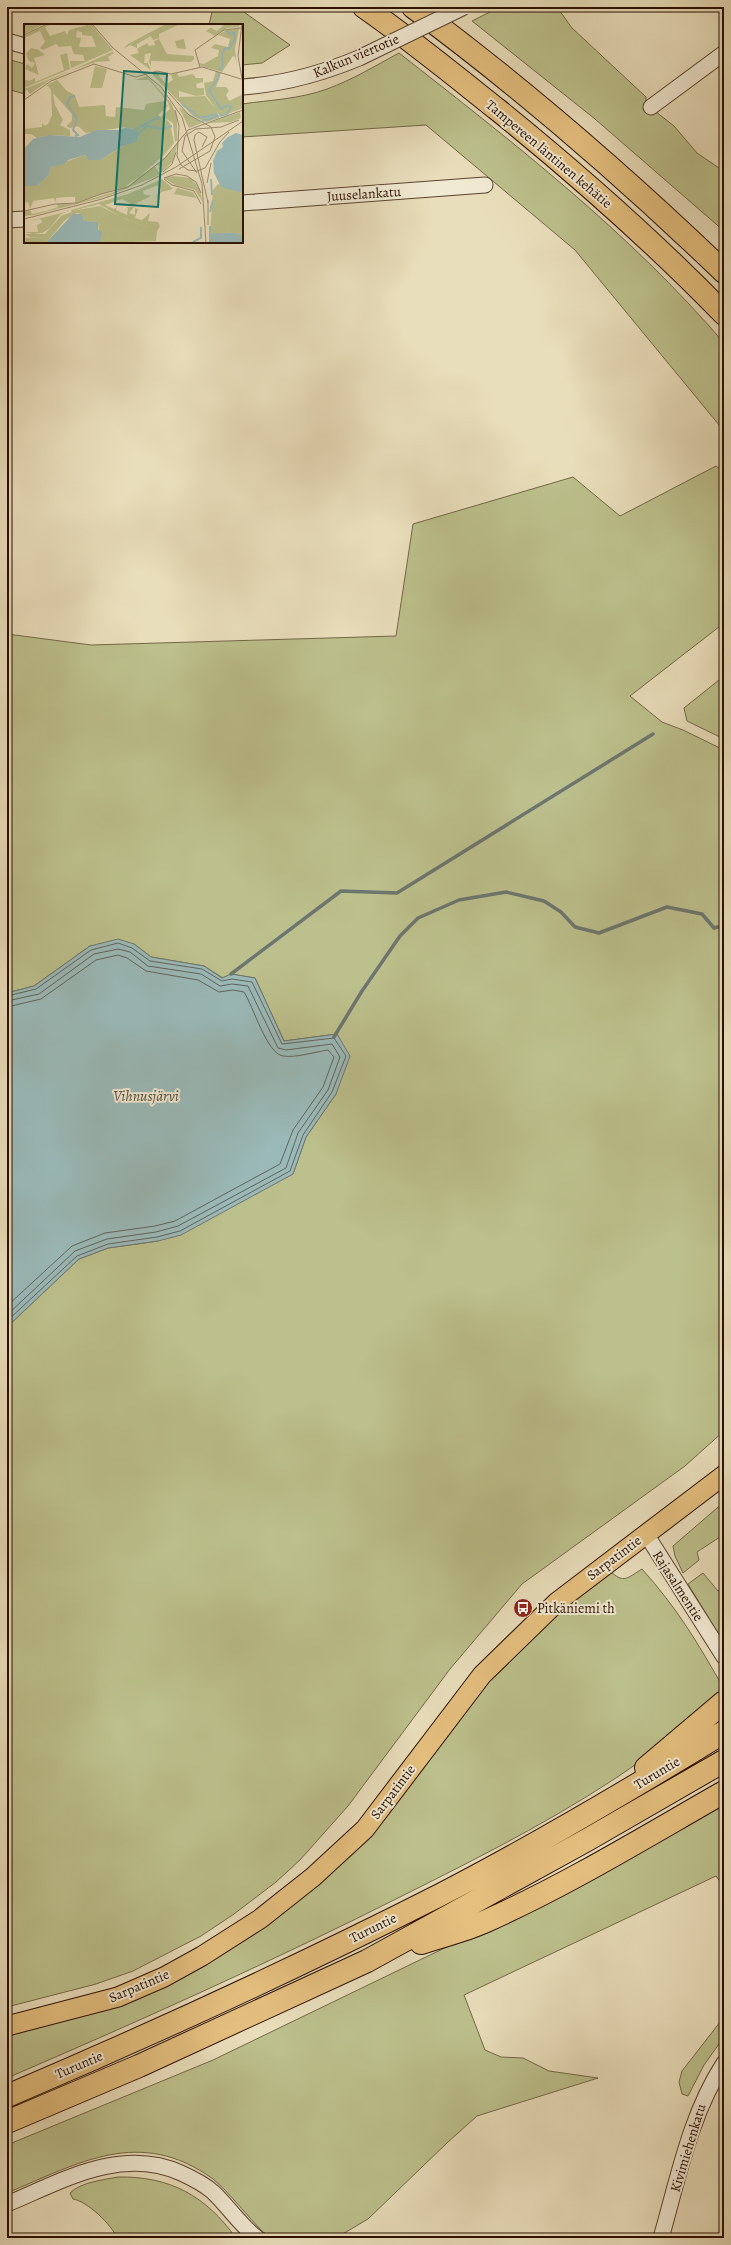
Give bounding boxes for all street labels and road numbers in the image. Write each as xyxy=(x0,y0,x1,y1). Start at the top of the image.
street label: Kalkun viertotie xyxy=(310,29,402,83)
street label: Tampereen läntinen kehätie xyxy=(482,96,616,212)
street label: Juuselankatu xyxy=(326,182,402,206)
street label: Sarpatintie xyxy=(583,1531,645,1585)
street label: Rajasalmentie xyxy=(648,1547,708,1625)
street label: Turuntie xyxy=(631,1752,683,1794)
street label: Sarpatintie xyxy=(366,1761,420,1823)
street label: Turuntie xyxy=(346,1908,400,1948)
street label: Sarpatintie xyxy=(106,1965,172,2007)
street label: Turuntie xyxy=(52,2046,106,2084)
street label: Kivimiehenkatu xyxy=(666,2101,711,2195)

